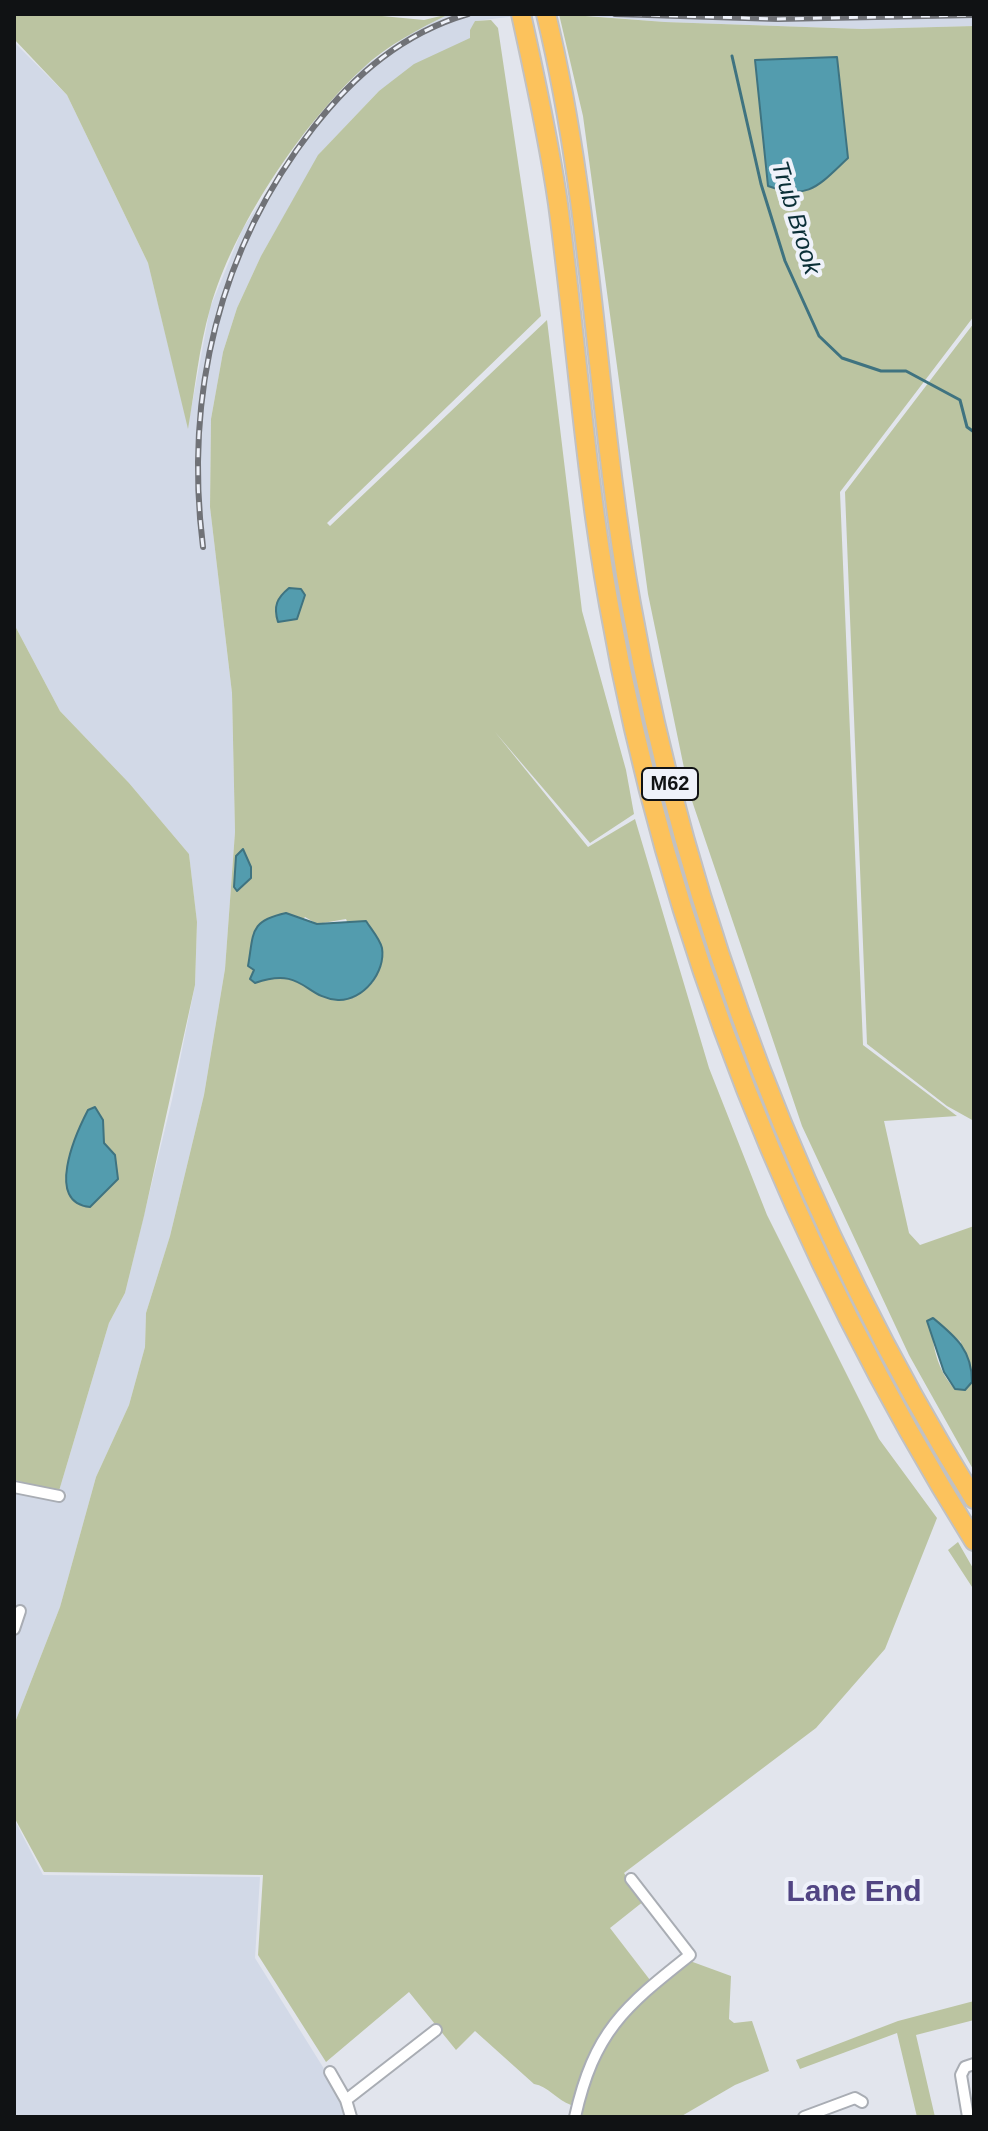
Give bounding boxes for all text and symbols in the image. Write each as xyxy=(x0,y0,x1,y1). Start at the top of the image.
water label: Trub Brook xyxy=(764,158,826,278)
road number: M62 xyxy=(642,768,698,800)
district label: Lane End xyxy=(786,1875,922,1911)

